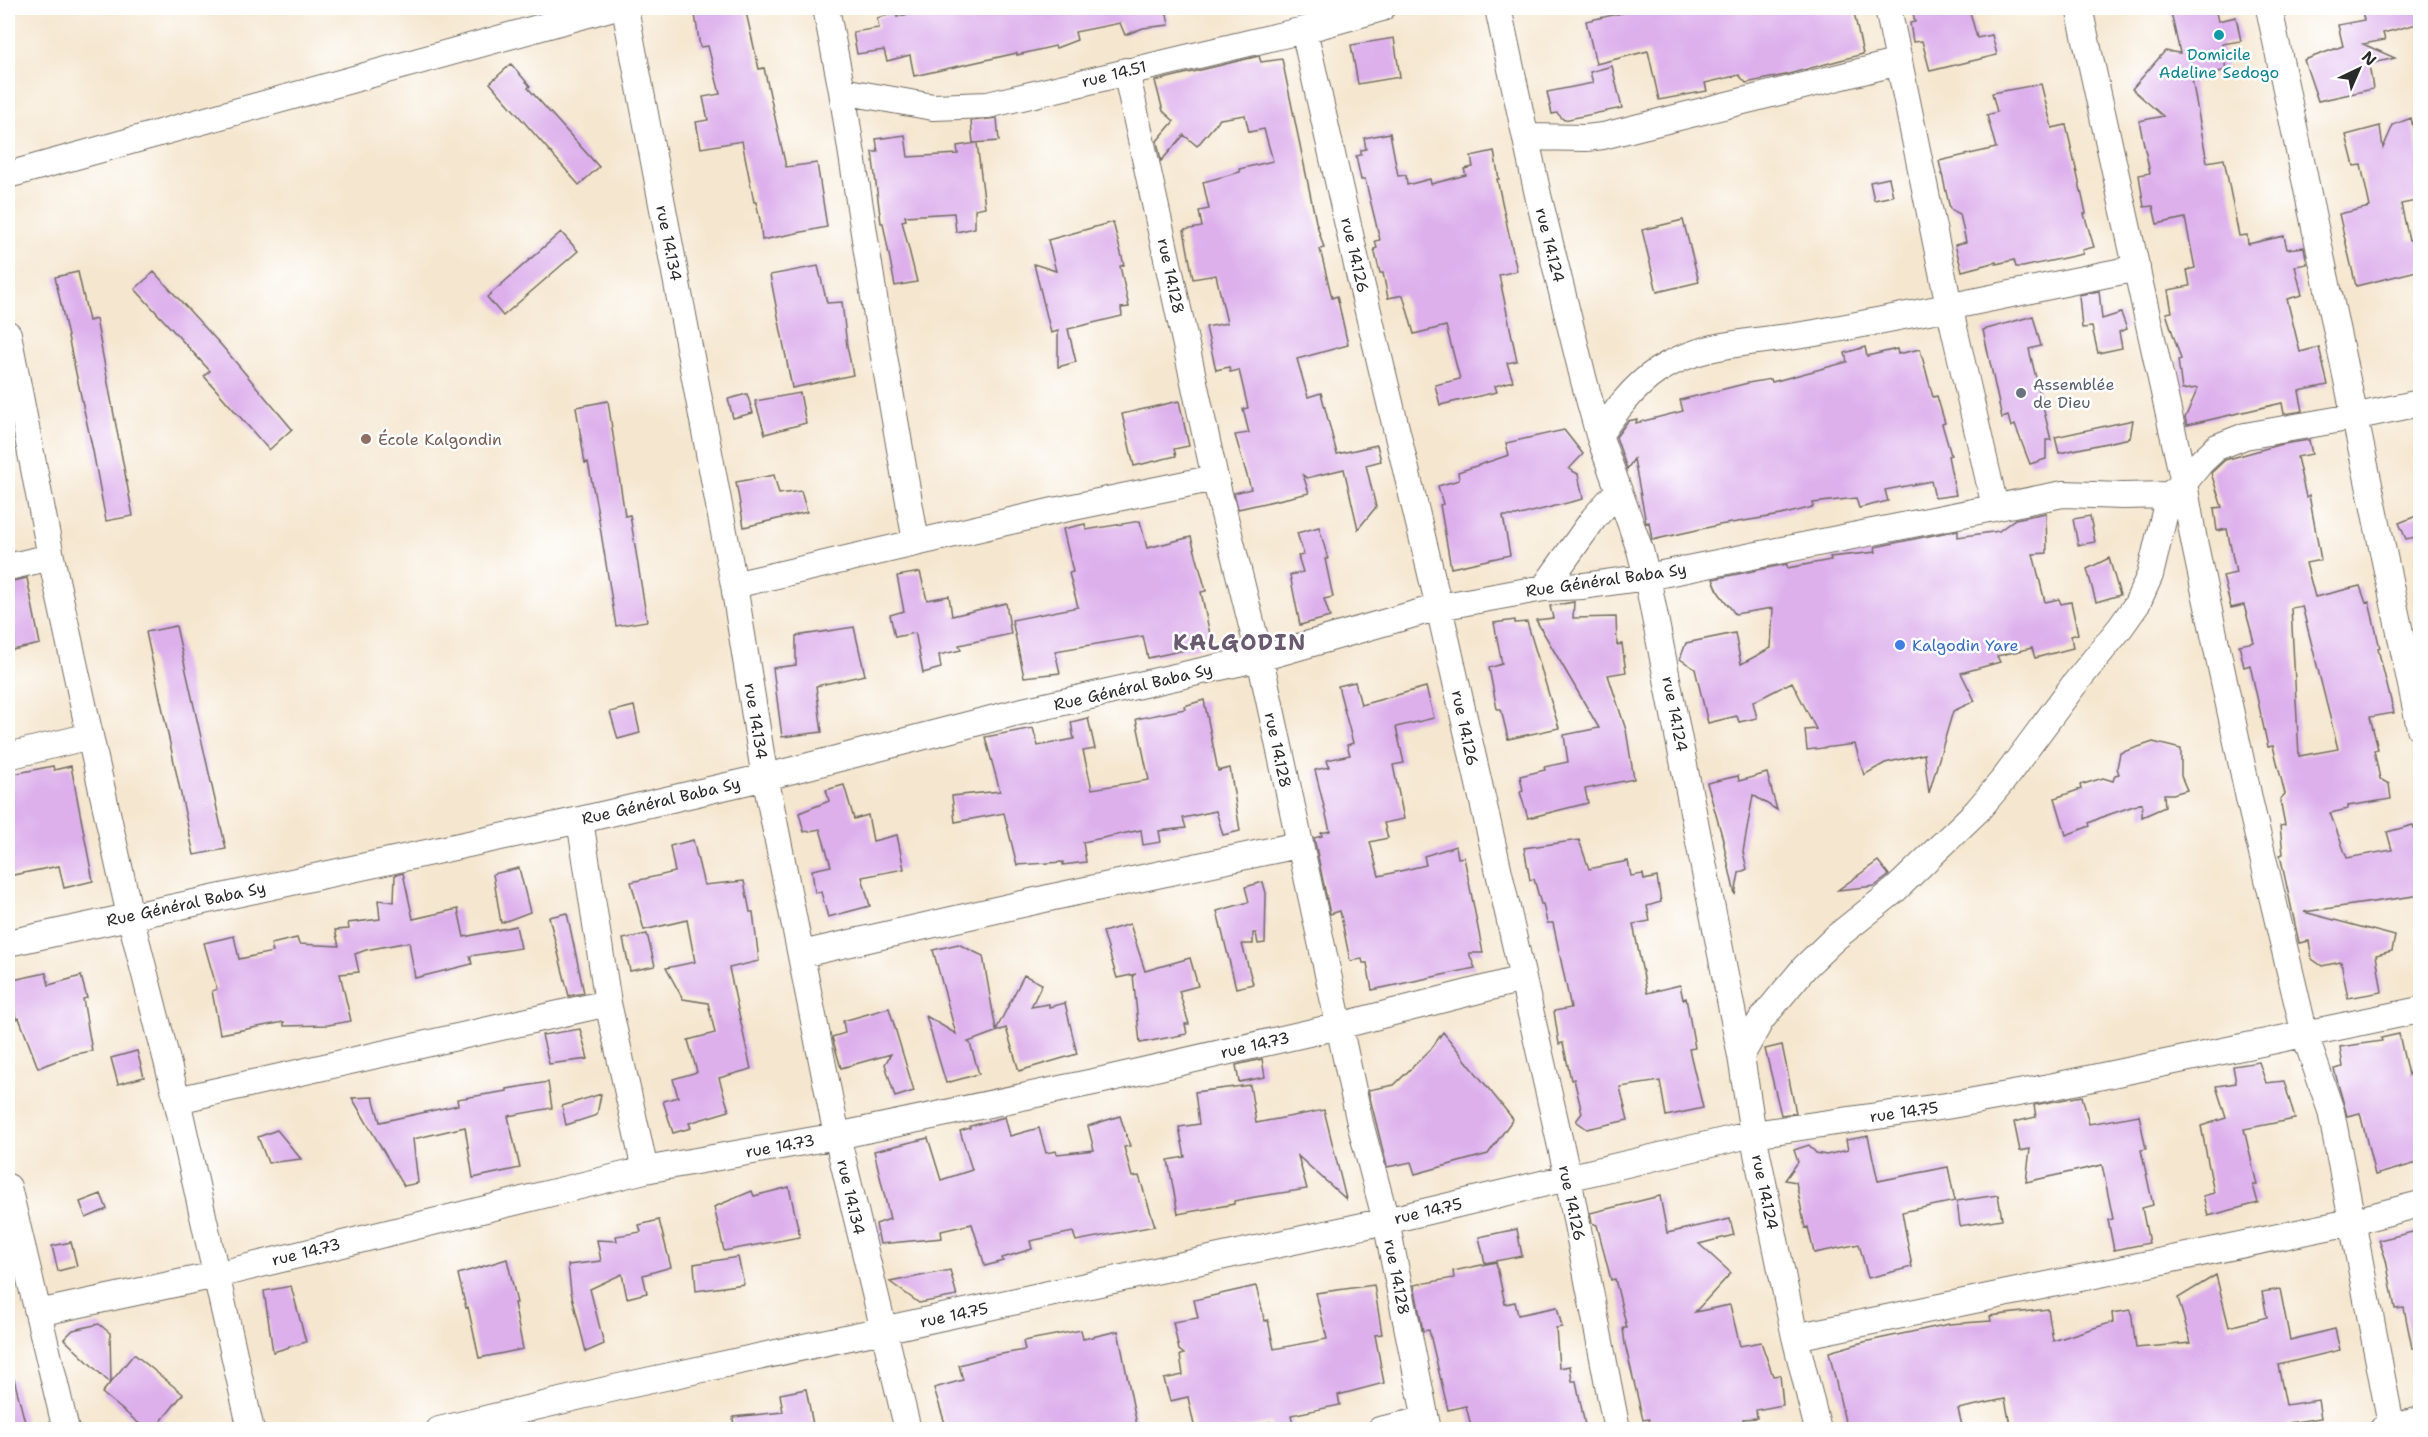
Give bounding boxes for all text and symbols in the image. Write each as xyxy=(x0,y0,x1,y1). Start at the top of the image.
marker: Domicile Adeline Sedogo xyxy=(2212,28,2226,42)
north arrow xyxy=(2329,39,2389,99)
place label: Domicile Adeline Sedogo xyxy=(2159,44,2279,83)
text: N xyxy=(2357,47,2381,71)
street label: rue 14.51 xyxy=(1079,56,1149,92)
street label: rue 14.134 xyxy=(651,203,687,283)
street label: rue 14.124 xyxy=(1531,205,1569,285)
street label: rue 14.126 xyxy=(1336,215,1374,295)
street label: rue 14.128 xyxy=(1153,236,1189,316)
place label: Assemblée de Dieu xyxy=(2033,374,2115,413)
marker: Assemblée de Dieu xyxy=(2014,386,2028,400)
place label: École Kalgondin xyxy=(378,429,502,450)
marker: École Kalgondin xyxy=(359,432,373,446)
street label: Rue Général Baba Sy xyxy=(1524,558,1688,602)
district label: KALGODIN xyxy=(1173,628,1307,657)
place label: Kalgodin Yare xyxy=(1912,635,2019,656)
marker: Kalgodin Yare xyxy=(1893,638,1907,652)
street label: Rue Général Baba Sy xyxy=(1052,659,1214,715)
street label: rue 14.124 xyxy=(1657,674,1693,754)
street label: rue 14.134 xyxy=(740,681,772,761)
street label: rue 14.126 xyxy=(1447,688,1483,768)
street label: rue 14.128 xyxy=(1260,710,1296,790)
street label: Rue Général Baba Sy xyxy=(580,773,742,829)
street label: Rue Général Baba Sy xyxy=(105,877,267,931)
street label: rue 14.73 xyxy=(1218,1027,1292,1063)
street label: rue 14.75 xyxy=(1868,1097,1940,1127)
street label: rue 14.73 xyxy=(744,1130,816,1162)
street label: rue 14.124 xyxy=(1747,1152,1783,1232)
street label: rue 14.134 xyxy=(832,1157,870,1237)
street label: rue 14.126 xyxy=(1554,1163,1590,1243)
street label: rue 14.75 xyxy=(1392,1193,1464,1229)
street label: rue 14.73 xyxy=(269,1233,343,1271)
street label: rue 14.128 xyxy=(1379,1237,1415,1317)
street label: rue 14.75 xyxy=(918,1298,990,1332)

